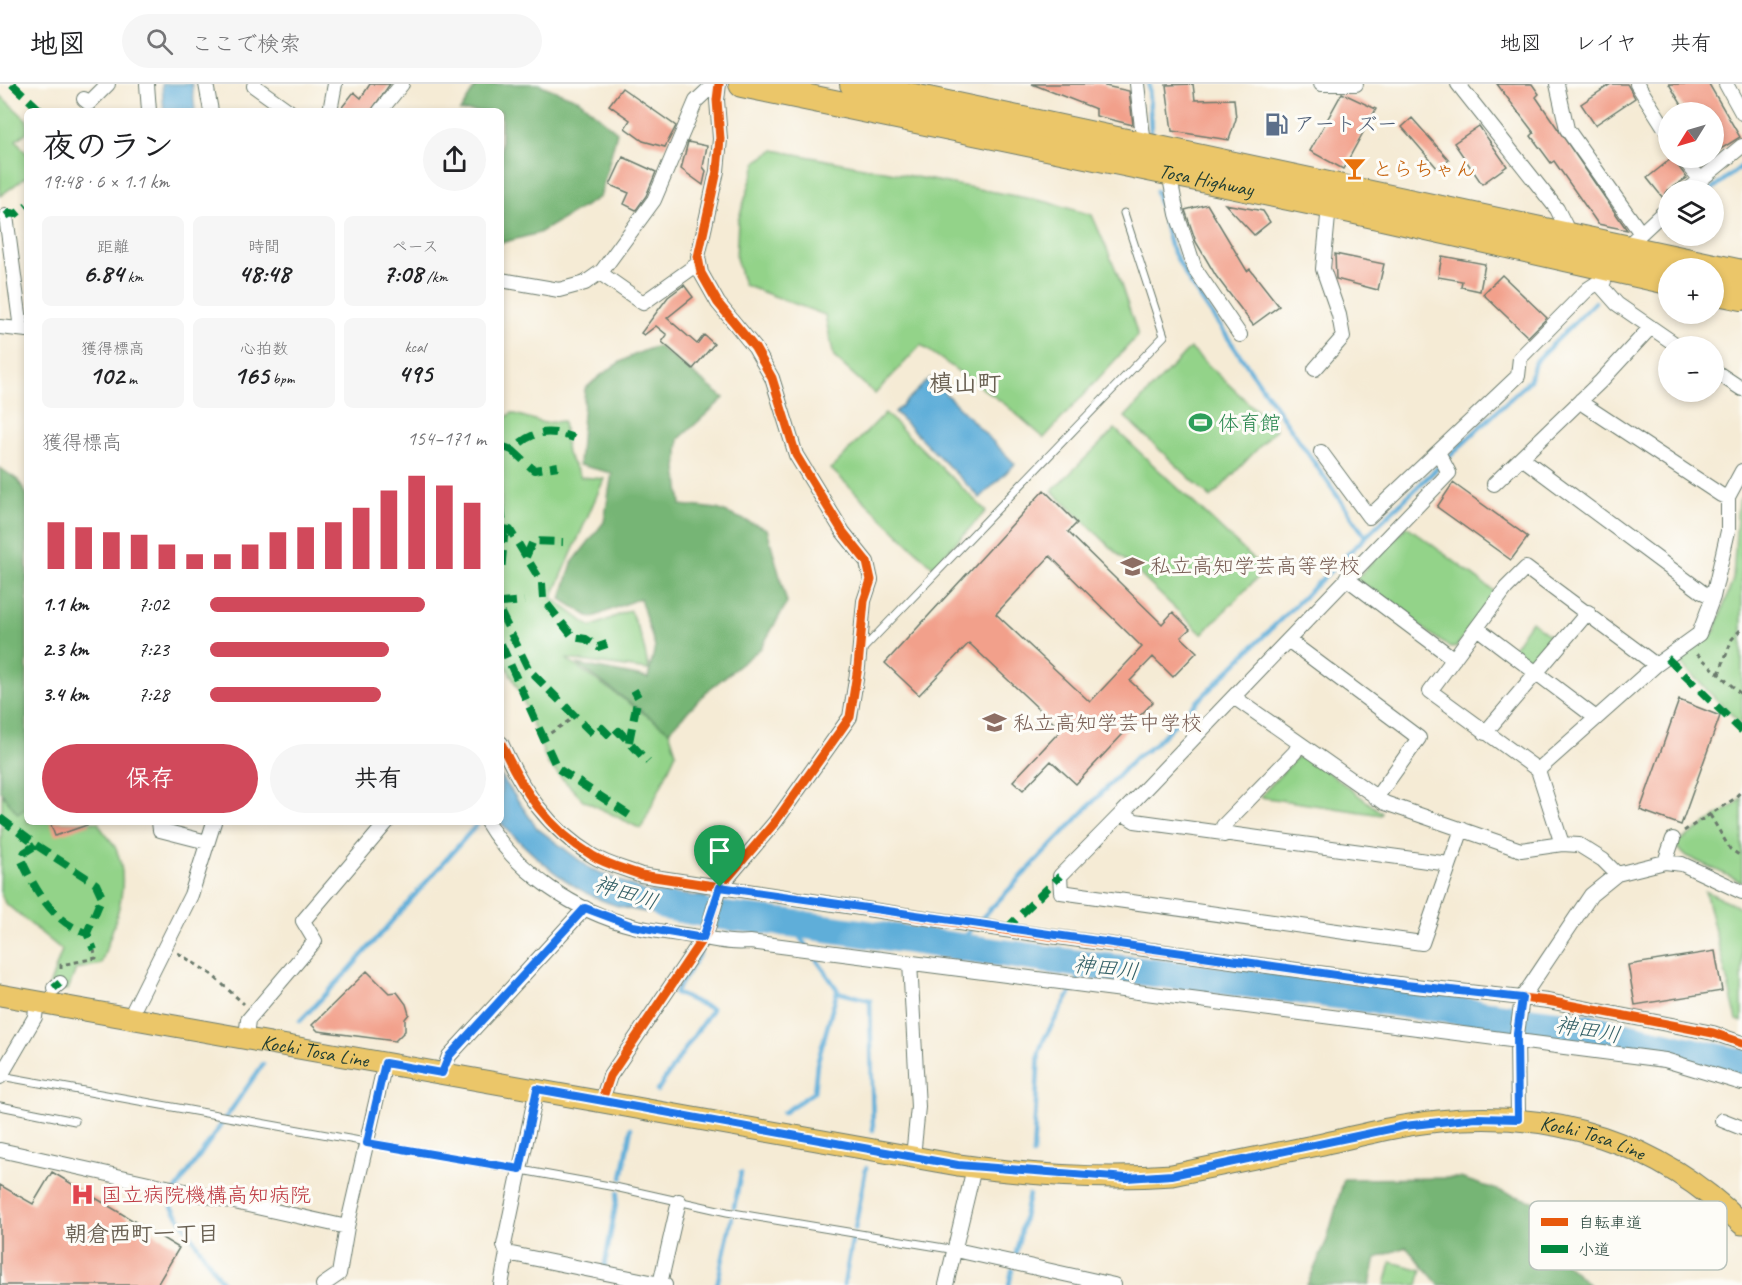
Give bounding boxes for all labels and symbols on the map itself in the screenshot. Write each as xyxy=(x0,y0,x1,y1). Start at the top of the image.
north arrow xyxy=(1658,102,1724,168)
fuel station icon: アートズー xyxy=(1263,111,1289,137)
place label: アートズー xyxy=(1294,111,1398,137)
bar icon: とらちゃん xyxy=(1341,156,1367,182)
place label: とらちゃん xyxy=(1372,156,1476,182)
street label: Tosa Highway xyxy=(1157,157,1258,203)
district label: 槙山町 xyxy=(929,368,1001,398)
sports icon: 体育館 xyxy=(1187,410,1213,436)
place label: 体育館 xyxy=(1218,410,1281,436)
school or university icon: 私立高知学芸高等学校 xyxy=(1119,553,1145,579)
place label: 私立高知学芸高等学校 xyxy=(1150,553,1360,579)
school or university icon: 私立高知学芸中学校 xyxy=(982,710,1008,736)
place label: 私立高知学芸中学校 xyxy=(1013,710,1202,736)
pin xyxy=(694,825,745,887)
water label: 神田川 xyxy=(590,869,662,917)
water label: 神田川 xyxy=(1072,950,1140,986)
water label: 神田川 xyxy=(1553,1010,1623,1050)
street label: Kochi Tosa Line xyxy=(259,1029,372,1073)
street label: Kochi Tosa Line xyxy=(1538,1110,1650,1166)
hospital icon: 国立病院機構高知病院 xyxy=(70,1182,96,1208)
place label: 国立病院機構高知病院 xyxy=(101,1182,311,1208)
legend xyxy=(1529,1201,1727,1270)
text: 自転車道 xyxy=(1578,1213,1642,1233)
district label: 朝倉西町一丁目 xyxy=(65,1220,219,1248)
text: 小道 xyxy=(1578,1240,1610,1260)

